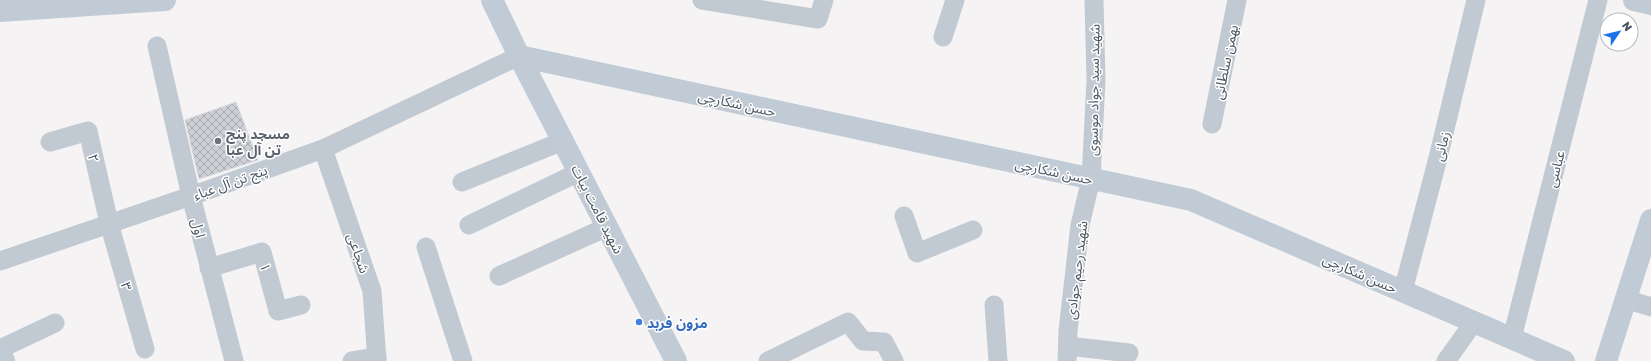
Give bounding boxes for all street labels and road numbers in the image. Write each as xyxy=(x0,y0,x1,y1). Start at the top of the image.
street label: بهمن سلطانی xyxy=(1209,23,1242,101)
street label: شهید سید جواد موسوی xyxy=(1083,24,1104,156)
street label: حسن شکارچی xyxy=(696,86,777,122)
street label: زمانی xyxy=(1429,129,1454,163)
street label: عباسی xyxy=(1542,149,1569,189)
street label: ۲ xyxy=(85,152,103,164)
street label: حسن شکارچی xyxy=(1013,154,1094,190)
street label: پنج تن آل عباء xyxy=(191,161,270,206)
street label: شهید قامت بیات xyxy=(567,162,628,257)
street label: اول xyxy=(187,216,210,240)
street label: شهید رحیم جوادی xyxy=(1062,220,1093,321)
street label: شجاعی xyxy=(343,231,374,276)
street label: حسن شکارچی xyxy=(1319,250,1400,298)
street label: ۱ xyxy=(257,261,275,273)
street label: ۳ xyxy=(118,280,136,292)

